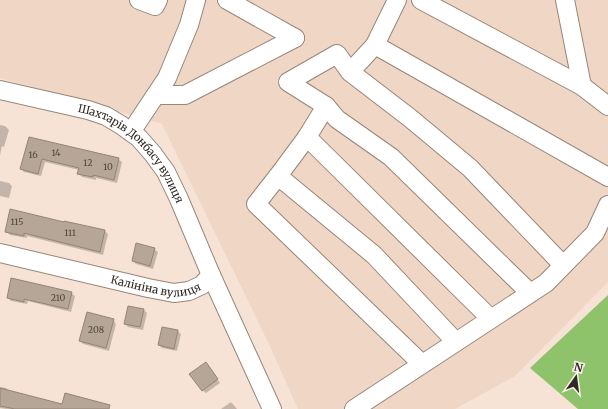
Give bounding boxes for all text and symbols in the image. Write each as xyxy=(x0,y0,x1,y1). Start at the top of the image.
street label: Шахтарів Донбасу вулиця xyxy=(77,101,187,205)
house number: 14 xyxy=(51,147,61,158)
house number: 16 xyxy=(28,149,38,160)
house number: 12 xyxy=(83,157,93,168)
house number: 10 xyxy=(103,161,113,172)
house number: 115 xyxy=(11,216,23,227)
house number: 111 xyxy=(64,227,76,238)
street label: Калініна вулиця xyxy=(109,272,203,300)
house number: 210 xyxy=(51,292,65,303)
house number: 208 xyxy=(88,324,104,335)
north arrow xyxy=(556,357,596,397)
text: N xyxy=(573,359,585,375)

